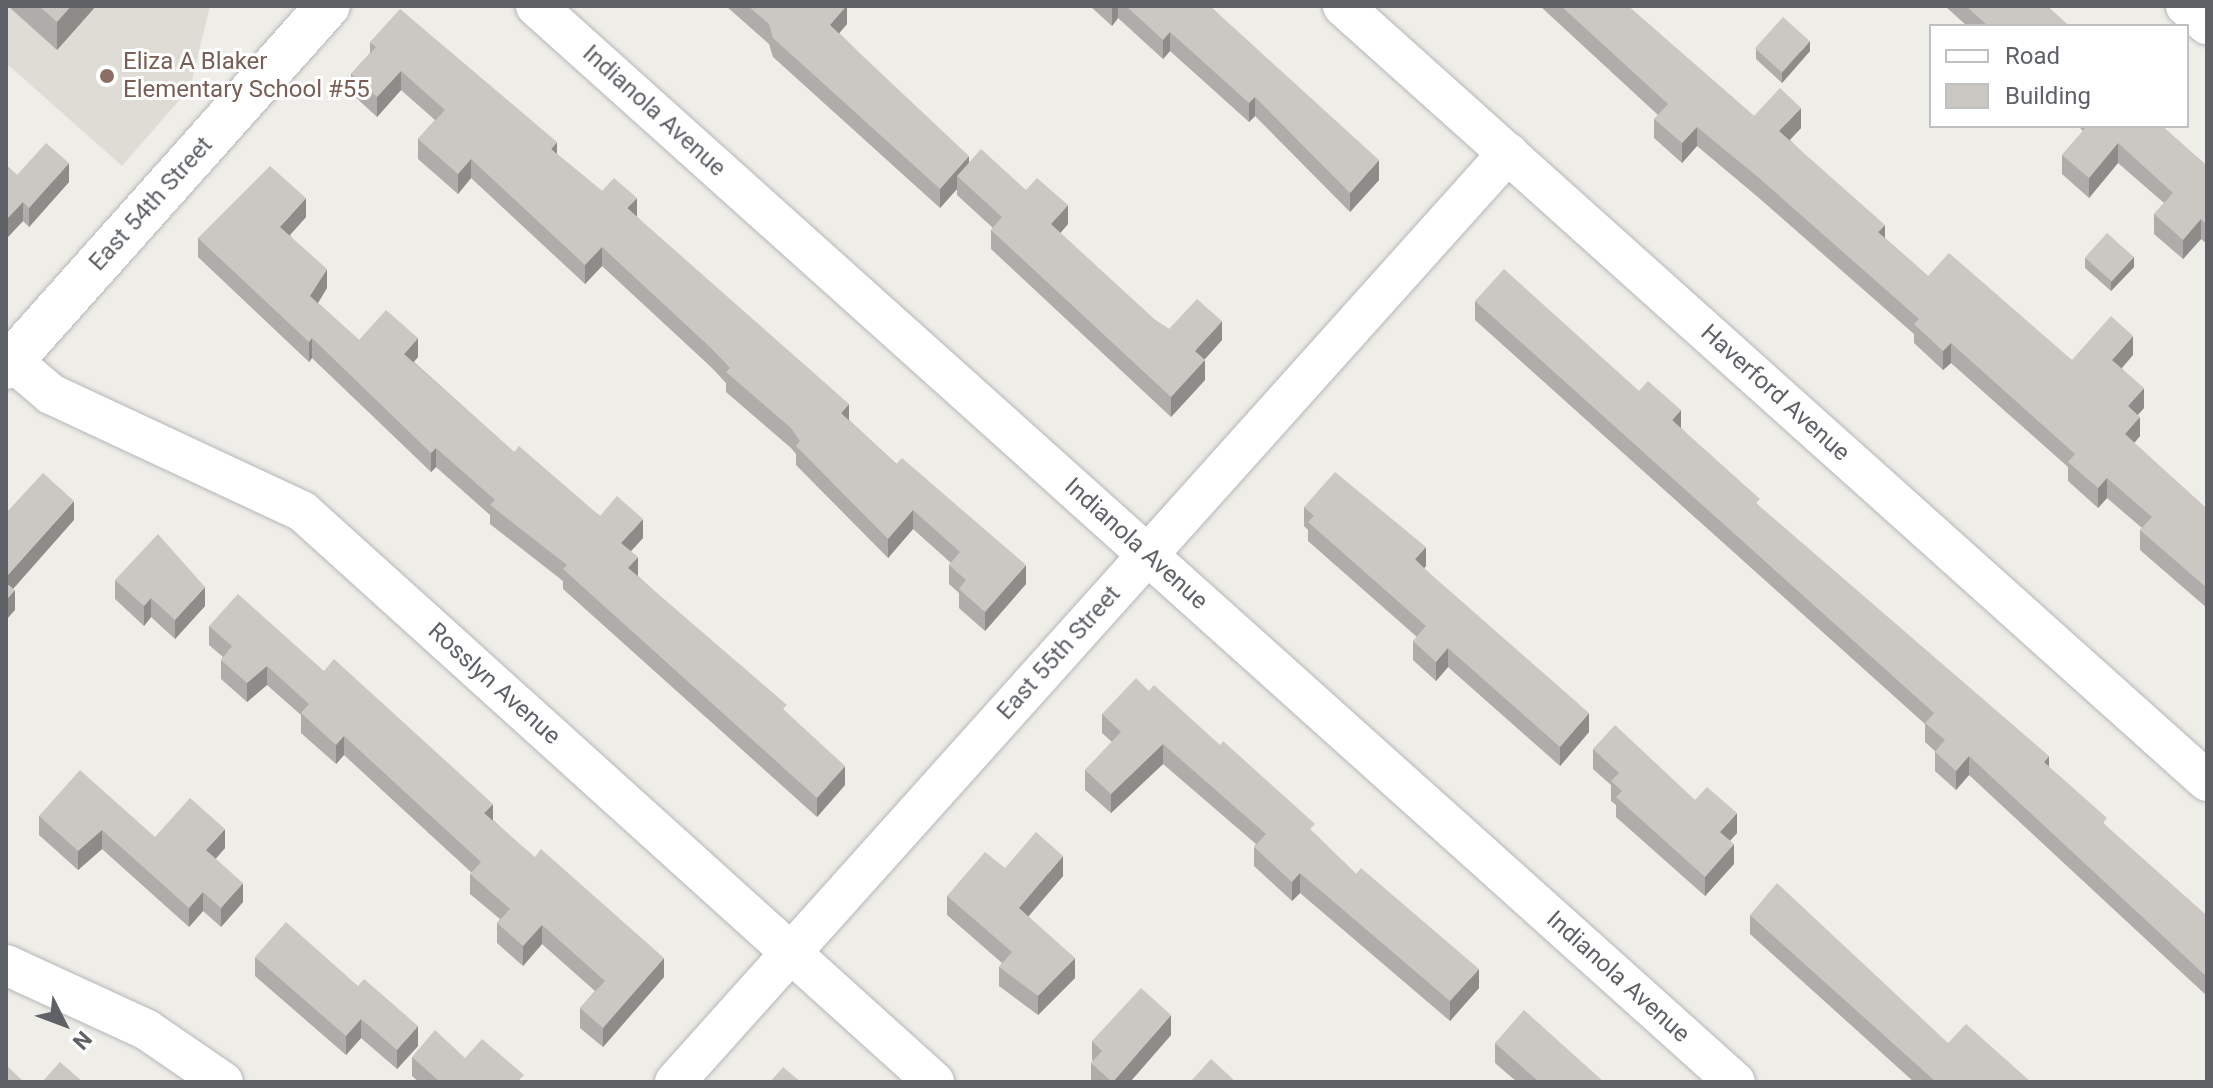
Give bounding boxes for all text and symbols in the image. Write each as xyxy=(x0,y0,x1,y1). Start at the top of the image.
legend xyxy=(1929,24,2189,128)
street label: Indianola Avenue xyxy=(577,39,731,183)
text: Road xyxy=(2005,42,2060,70)
place label: Eliza A Blaker Elementary School #55 xyxy=(123,48,370,104)
marker: Eliza A Blaker Elementary School #55 xyxy=(98,67,116,85)
text: Building xyxy=(2005,82,2091,110)
street label: East 54th Street xyxy=(83,131,219,277)
street label: Haverford Avenue xyxy=(1695,319,1855,467)
street label: Indianola Avenue xyxy=(1059,472,1213,616)
street label: East 55th Street xyxy=(991,580,1127,726)
street label: Rosslyn Avenue xyxy=(422,617,566,751)
street label: Indianola Avenue xyxy=(1541,905,1695,1049)
north arrow xyxy=(24,984,104,1064)
text: N xyxy=(68,1026,97,1055)

